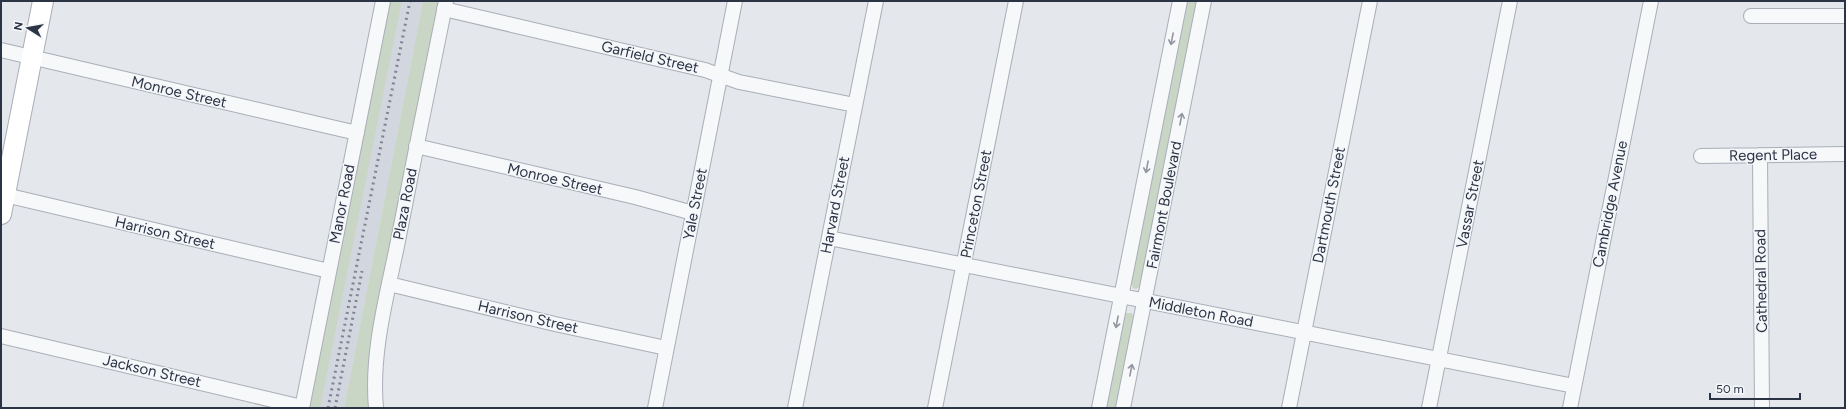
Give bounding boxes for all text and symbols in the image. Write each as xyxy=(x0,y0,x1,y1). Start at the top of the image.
north arrow xyxy=(8,8,48,48)
text: N xyxy=(11,21,26,32)
one-way arrow xyxy=(1168,32,1176,45)
street label: Garfield Street xyxy=(600,37,701,77)
street label: Monroe Street xyxy=(130,72,229,112)
one-way arrow xyxy=(1177,113,1185,126)
street label: Fairmont Boulevard xyxy=(1143,139,1185,271)
street label: Cambridge Avenue xyxy=(1589,139,1631,269)
street label: Dartmouth Street xyxy=(1309,145,1349,265)
street label: Regent Place xyxy=(1729,145,1817,165)
street label: Princeton Street xyxy=(957,148,995,260)
street label: Harvard Street xyxy=(817,154,853,255)
street label: Vassar Street xyxy=(1453,158,1487,250)
street label: Monroe Street xyxy=(506,159,605,199)
one-way arrow xyxy=(1143,160,1151,173)
street label: Manor Road xyxy=(325,163,359,245)
street label: Yale Street xyxy=(679,166,711,242)
street label: Plaza Road xyxy=(389,167,421,241)
street label: Harrison Street xyxy=(113,213,217,253)
street label: Cathedral Road xyxy=(1751,229,1771,333)
street label: Middleton Road xyxy=(1147,293,1255,331)
street label: Harrison Street xyxy=(476,297,580,337)
one-way arrow xyxy=(1112,315,1120,328)
street label: Jackson Street xyxy=(101,351,203,391)
one-way arrow xyxy=(1127,364,1135,377)
scale bar xyxy=(1710,375,1800,401)
text: 50 m xyxy=(1716,382,1744,396)

